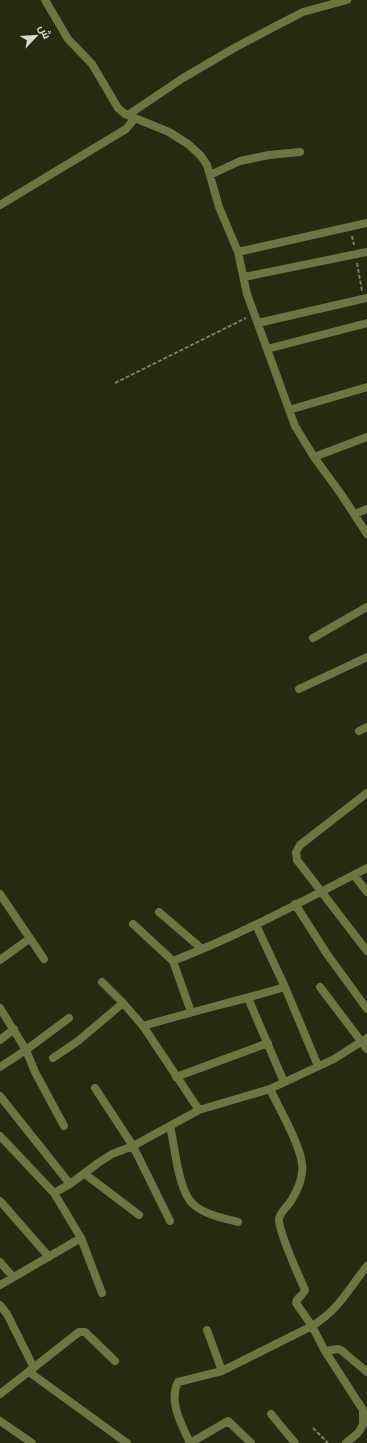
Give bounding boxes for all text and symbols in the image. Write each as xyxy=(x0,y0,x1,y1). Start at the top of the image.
north arrow xyxy=(16,16,56,56)
text: ش xyxy=(36,22,55,41)

